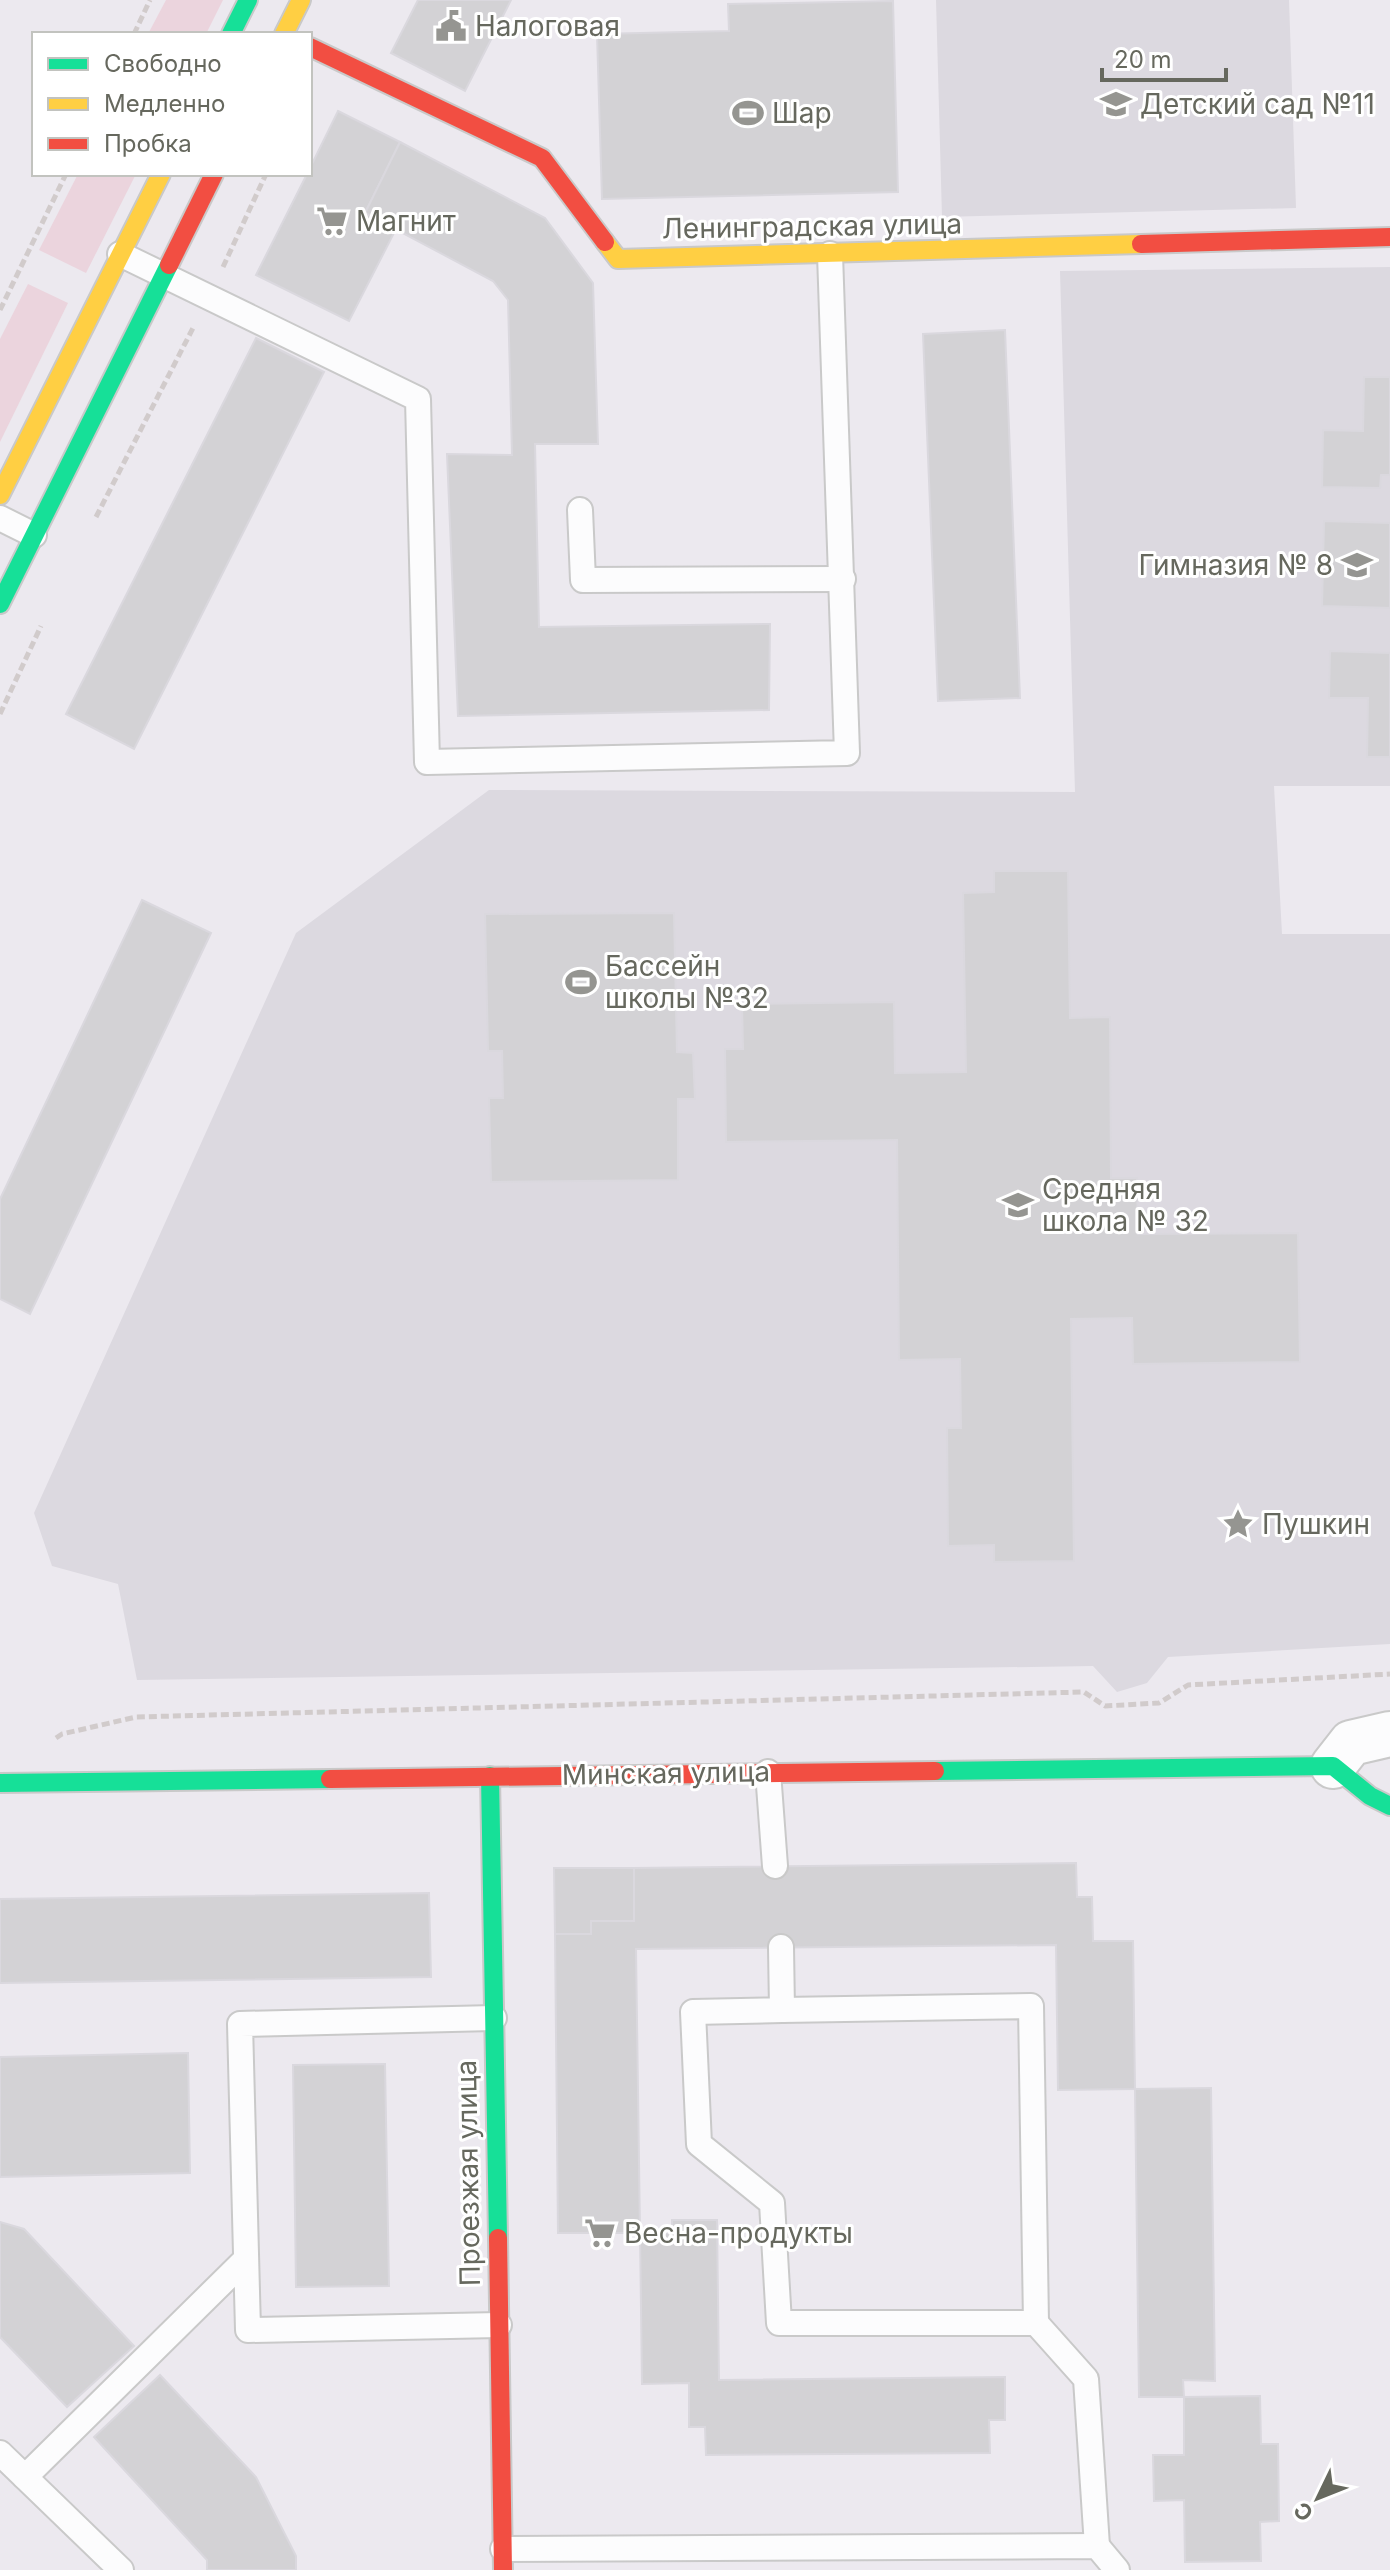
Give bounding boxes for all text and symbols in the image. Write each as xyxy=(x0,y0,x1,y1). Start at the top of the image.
public building icon: Налоговая xyxy=(434,9,468,43)
place label: Налоговая xyxy=(475,9,620,43)
legend xyxy=(32,32,312,176)
scale bar xyxy=(1102,32,1226,82)
text: 20 m xyxy=(1114,45,1172,74)
text: Свободно xyxy=(104,49,222,78)
school or university icon: Детский сад №11 xyxy=(1099,87,1133,121)
place label: Детский сад №11 xyxy=(1140,87,1375,121)
text: Медленно xyxy=(104,89,225,118)
sports icon: Шар xyxy=(731,96,765,130)
place label: Шар xyxy=(772,96,832,130)
text: Пробка xyxy=(104,129,192,158)
supermarket icon: Магнит xyxy=(315,204,349,238)
place label: Магнит xyxy=(356,204,456,238)
street label: Ленинградская улица xyxy=(662,206,962,246)
place label: Гимназия № 8 xyxy=(1138,548,1333,582)
school or university icon: Гимназия № 8 xyxy=(1340,548,1374,582)
place label: Бассейн школы №32 xyxy=(605,949,769,1015)
sports icon: Бассейн школы №32 xyxy=(564,965,598,999)
place label: Средняя школа № 32 xyxy=(1042,1172,1209,1238)
school or university icon: Средняя школа № 32 xyxy=(1001,1188,1035,1222)
place icon: Пушкин xyxy=(1221,1507,1255,1541)
place label: Пушкин xyxy=(1262,1507,1370,1541)
street label: Минская улица xyxy=(562,1754,770,1792)
street label: Проезжая улица xyxy=(449,2060,487,2286)
supermarket icon: Весна-продукты xyxy=(583,2216,617,2250)
place label: Весна-продукты xyxy=(624,2216,853,2250)
north arrow xyxy=(1278,2458,1358,2538)
text: С xyxy=(1288,2497,1318,2526)

